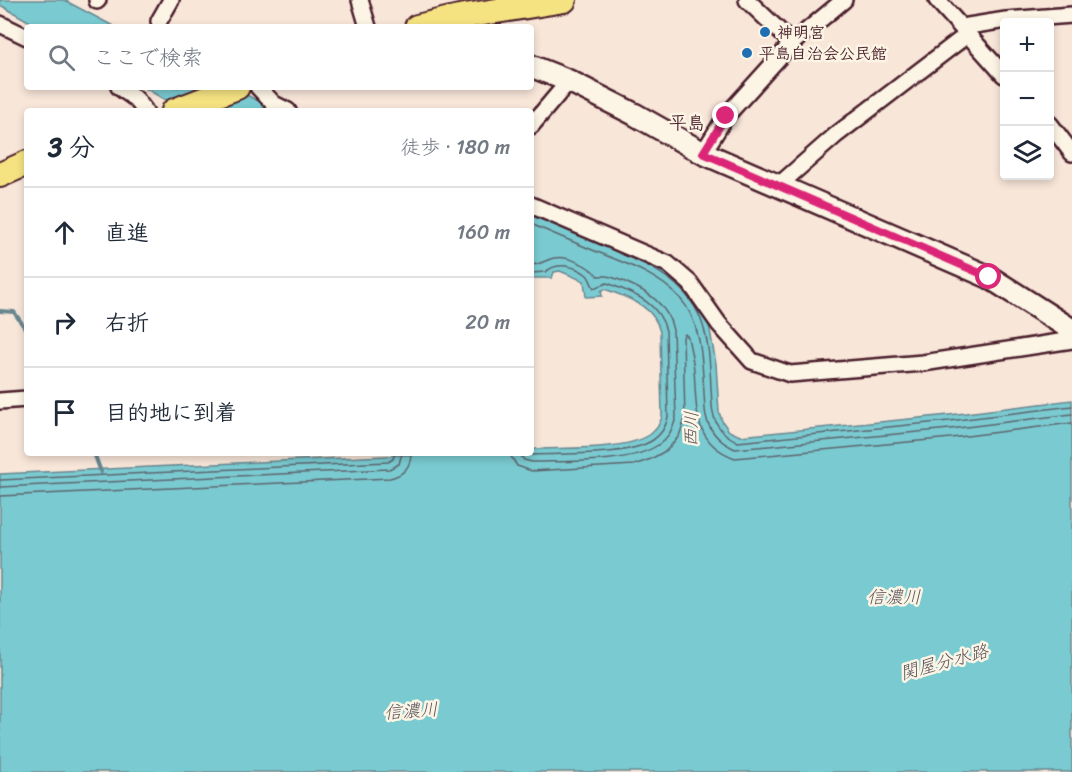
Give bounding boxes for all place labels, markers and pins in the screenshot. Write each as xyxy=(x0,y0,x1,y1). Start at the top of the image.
place label: 神明宮 xyxy=(777,18,825,47)
marker: 神明宮 xyxy=(758,25,772,39)
place label: 平島自治会公民館 xyxy=(759,39,887,68)
marker: 平島自治会公民館 xyxy=(740,46,754,60)

